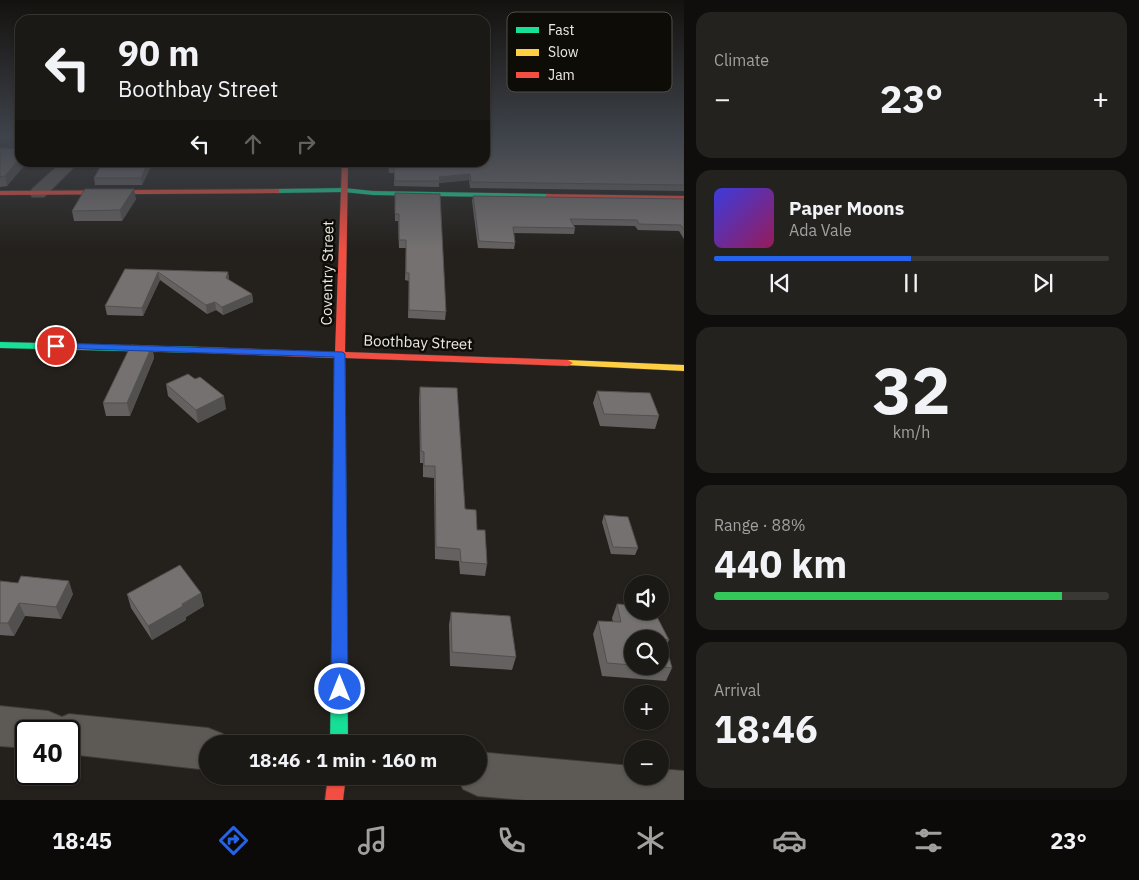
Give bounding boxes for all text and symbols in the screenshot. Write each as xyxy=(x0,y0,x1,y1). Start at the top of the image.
legend xyxy=(507,12,672,92)
text: Fast xyxy=(548,21,574,39)
text: 90 m xyxy=(118,30,200,76)
icon: left xyxy=(35,35,100,100)
text: Slow xyxy=(548,43,579,61)
text: Climate xyxy=(714,50,769,70)
text: Jam xyxy=(548,66,575,84)
text: Boothbay Street xyxy=(118,74,278,103)
text: 23° xyxy=(880,74,943,123)
text: − xyxy=(714,80,731,117)
text: + xyxy=(1092,80,1109,117)
icon: left xyxy=(186,130,214,158)
icon: ahead xyxy=(239,130,267,158)
icon: right xyxy=(292,130,320,158)
text: Paper Moons xyxy=(789,196,904,220)
street label: Coventry Street xyxy=(317,220,337,326)
text: Ada Vale xyxy=(789,220,852,240)
icon: previous xyxy=(766,269,794,297)
icon: pause xyxy=(897,269,925,297)
icon: next xyxy=(1029,269,1057,297)
pin xyxy=(35,325,77,367)
street label: Boothbay Street xyxy=(363,331,473,353)
icon: arrive xyxy=(42,332,70,360)
text: 32 xyxy=(872,347,951,432)
text: km/h xyxy=(893,422,930,442)
text: Range · 88% xyxy=(714,515,806,535)
text: 440 km xyxy=(714,539,847,588)
map controls xyxy=(624,575,669,785)
button: sound xyxy=(624,575,669,620)
button: search xyxy=(624,630,669,675)
position arrow xyxy=(313,662,365,714)
text: Arrival xyxy=(714,680,761,700)
button: + xyxy=(624,685,669,730)
text: 18:46 xyxy=(714,704,818,753)
speed limit sign: 40 xyxy=(15,720,80,785)
button: − xyxy=(624,740,669,785)
text: 18:46 · 1 min · 160 m xyxy=(249,748,437,772)
icon: directions xyxy=(216,823,251,858)
icon: music xyxy=(355,823,390,858)
icon: phone xyxy=(494,823,529,858)
icon: climate xyxy=(633,823,668,858)
icon: car xyxy=(772,823,807,858)
icon: filters xyxy=(911,823,946,858)
text: 18:45 xyxy=(52,826,112,855)
text: 23° xyxy=(1050,826,1087,855)

